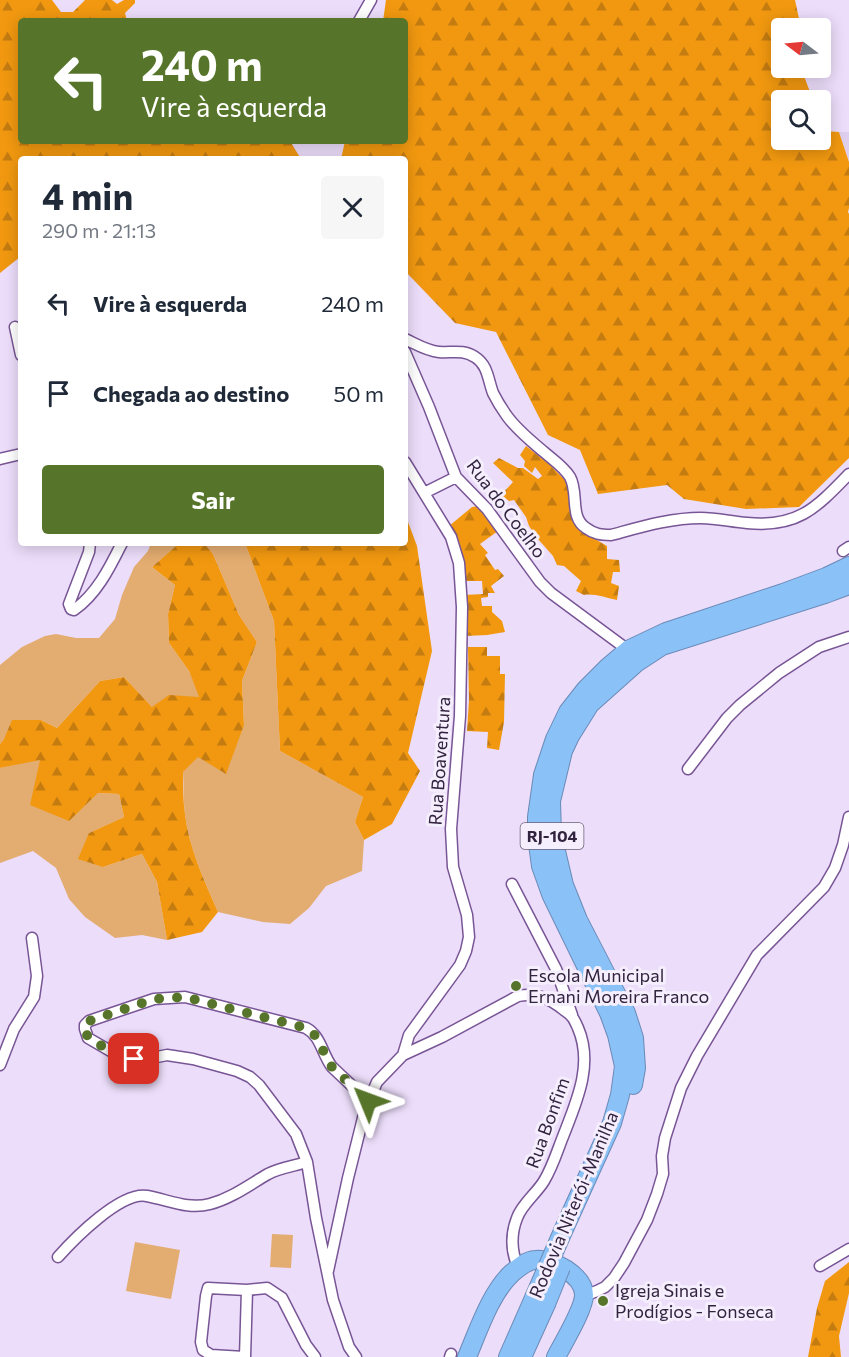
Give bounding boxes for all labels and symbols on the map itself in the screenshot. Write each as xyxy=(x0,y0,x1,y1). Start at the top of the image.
north arrow xyxy=(771,18,831,78)
street label: Rua do Coelho xyxy=(463,455,551,562)
street label: Rua Boaventura xyxy=(424,696,454,826)
road number: RJ-104 xyxy=(520,823,584,849)
place label: Escola Municipal Ernani Moreira Franco xyxy=(528,964,709,1007)
marker: Escola Municipal Ernani Moreira Franco xyxy=(509,979,523,993)
pin xyxy=(108,1033,159,1084)
position arrow xyxy=(336,1069,400,1133)
street label: Rua Bonfim xyxy=(520,1074,574,1171)
street label: Rodovia Niterói-Manilha xyxy=(524,1108,622,1301)
place label: Igreja Sinais e Prodígios - Fonseca xyxy=(615,1279,774,1322)
marker: Igreja Sinais e Prodígios - Fonseca xyxy=(596,1294,610,1308)

